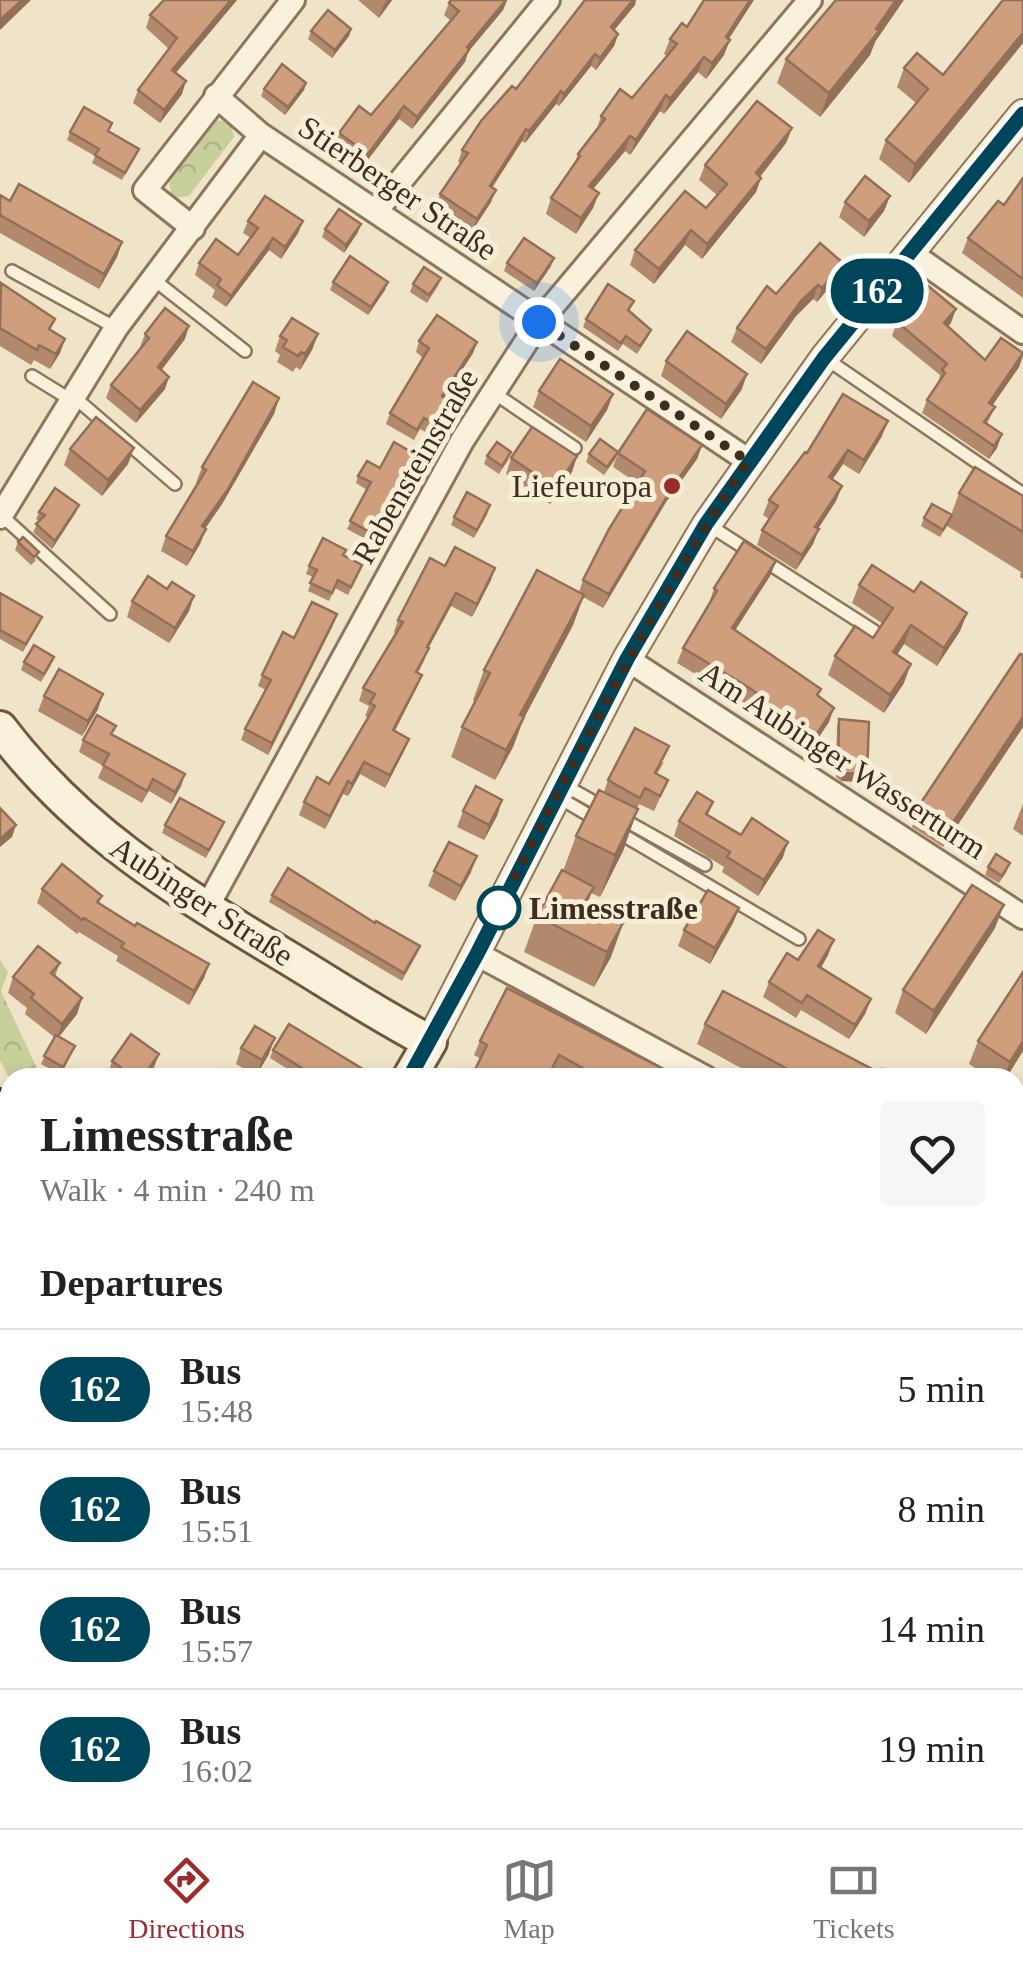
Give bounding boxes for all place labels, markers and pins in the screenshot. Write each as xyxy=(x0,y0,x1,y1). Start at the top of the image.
place label: Liefeuropa xyxy=(512,468,652,504)
marker: Liefeuropa xyxy=(661,475,683,497)
marker: Limesstraße xyxy=(478,887,520,929)
place label: Limesstraße xyxy=(529,890,698,926)

